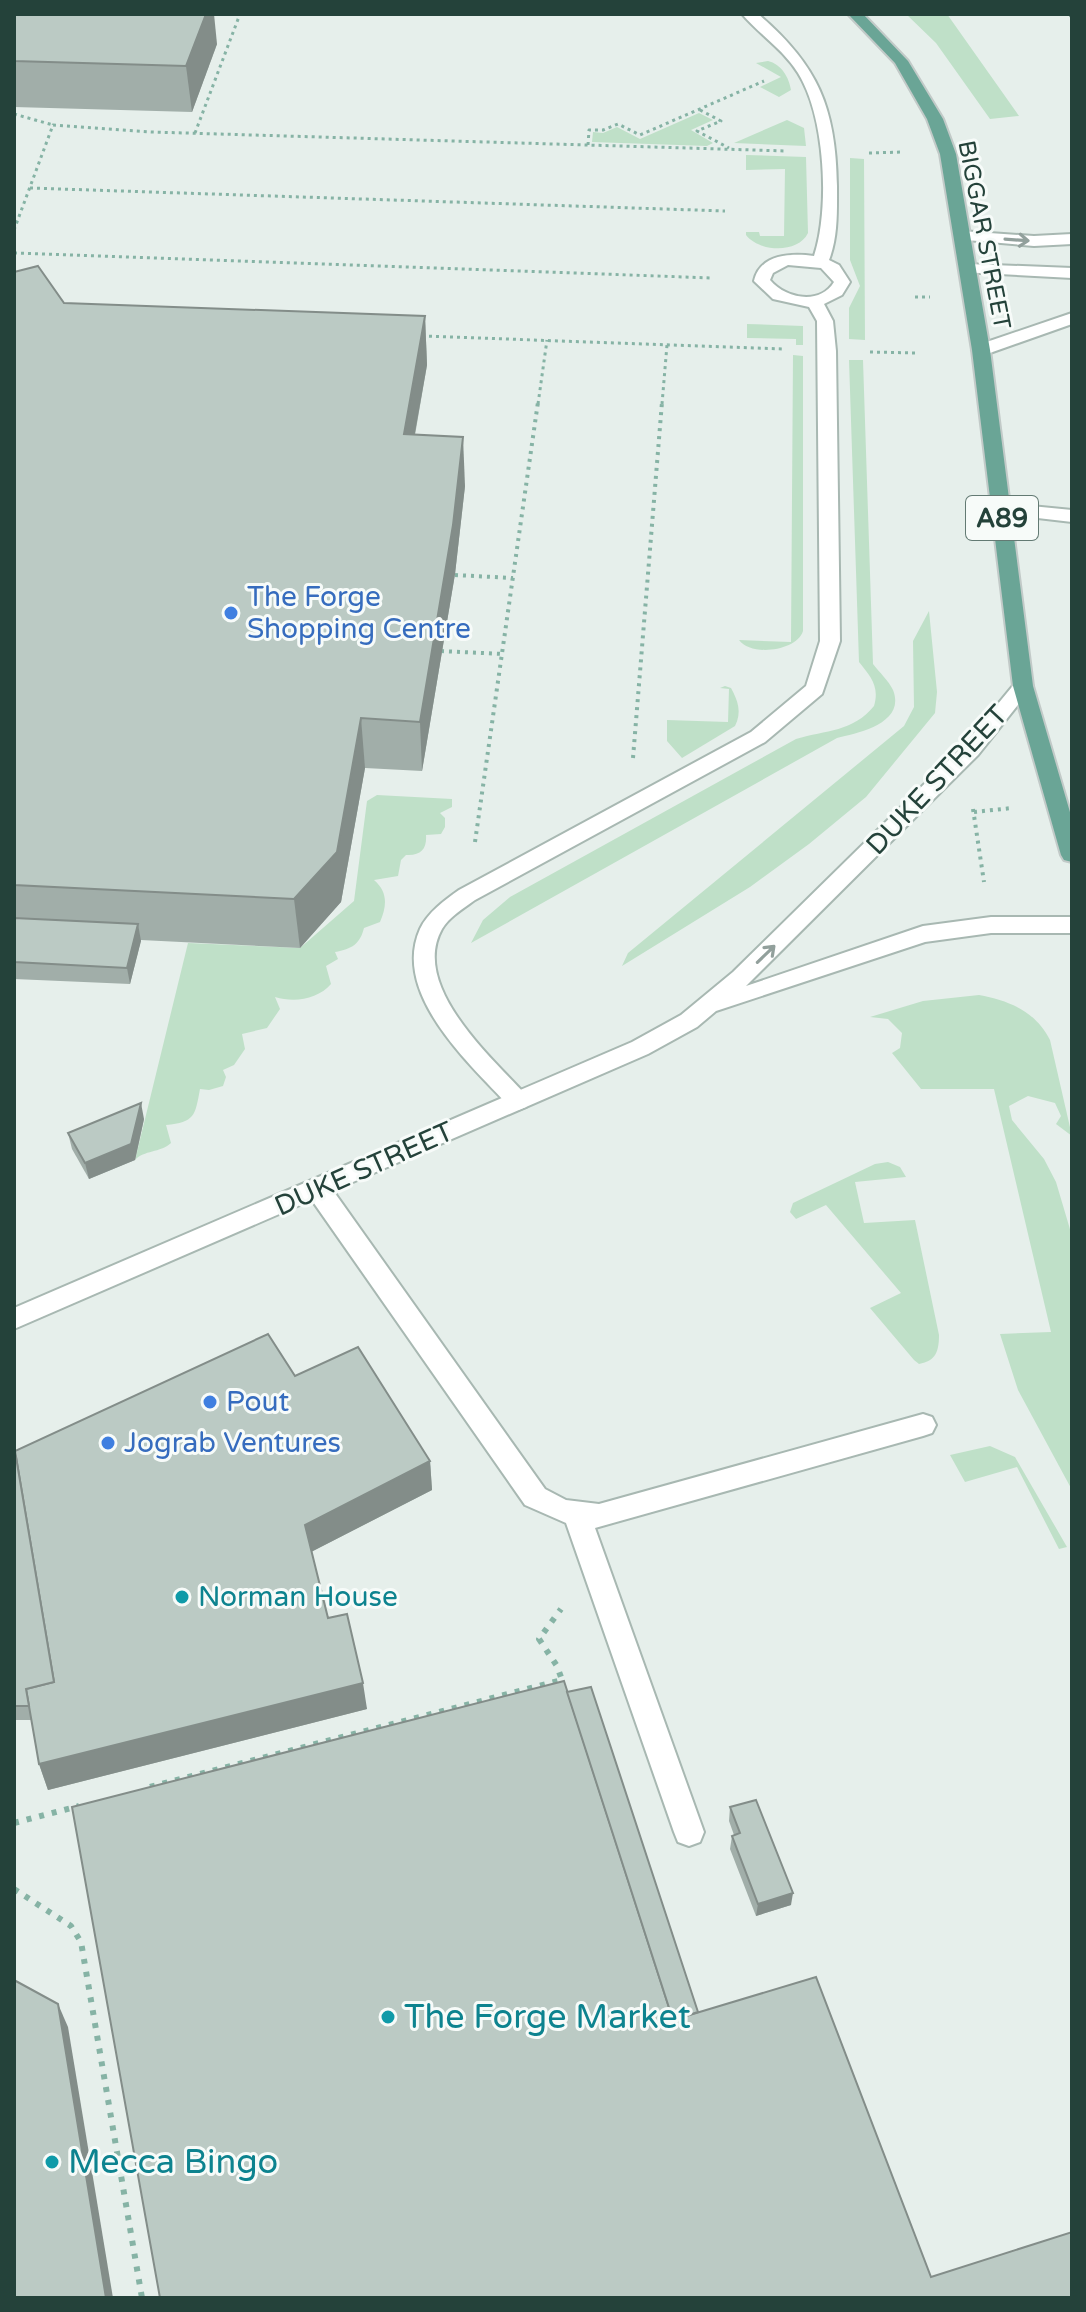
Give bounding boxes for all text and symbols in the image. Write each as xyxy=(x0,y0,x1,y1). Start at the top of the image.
street label: BIGGAR STREET xyxy=(951,138,1017,332)
one-way arrow xyxy=(1003,233,1030,248)
road number: A89 xyxy=(966,496,1038,540)
place label: The Forge Shopping Centre xyxy=(247,580,471,646)
marker: The Forge Shopping Centre xyxy=(222,604,240,622)
street label: DUKE STREET xyxy=(859,698,1015,862)
one-way arrow xyxy=(756,945,775,964)
street label: DUKE STREET xyxy=(269,1114,459,1224)
place label: Pout xyxy=(226,1385,290,1419)
marker: Pout xyxy=(201,1393,219,1411)
place label: Jograb Ventures xyxy=(124,1426,341,1460)
marker: Jograb Ventures xyxy=(99,1434,117,1452)
place label: Norman House xyxy=(198,1580,398,1614)
marker: Norman House xyxy=(173,1588,191,1606)
place label: The Forge Market xyxy=(404,1997,691,2038)
marker: The Forge Market xyxy=(379,2008,397,2026)
place label: Mecca Bingo xyxy=(68,2142,278,2183)
marker: Mecca Bingo xyxy=(43,2153,61,2171)

